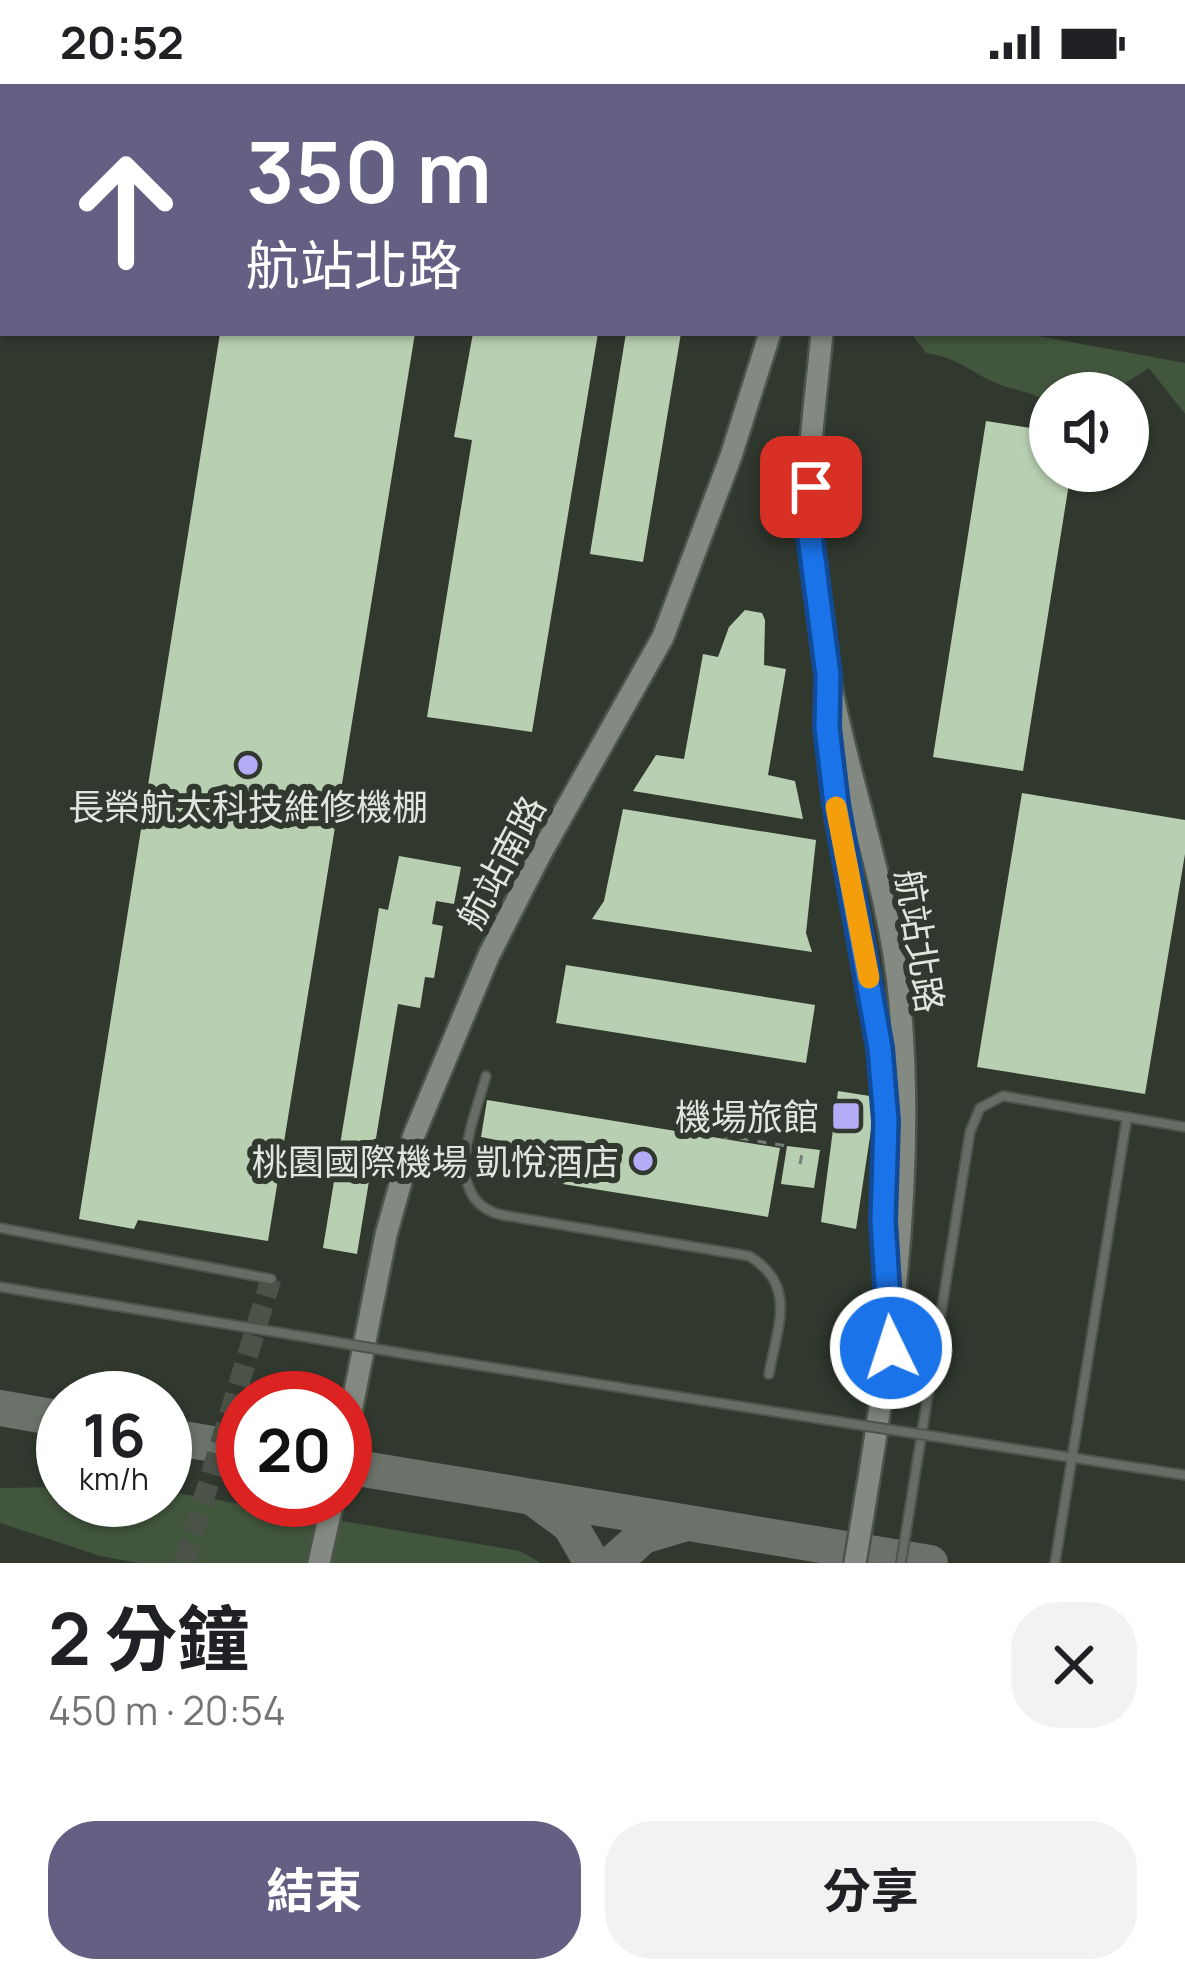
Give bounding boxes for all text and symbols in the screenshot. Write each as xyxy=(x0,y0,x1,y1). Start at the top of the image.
text: 20:52 xyxy=(60,11,184,73)
text: 350 m xyxy=(246,113,492,228)
icon: ahead xyxy=(48,132,204,288)
text: 航站北路 xyxy=(246,227,462,301)
map controls xyxy=(1029,372,1149,492)
button: sound xyxy=(1029,372,1149,492)
pin xyxy=(760,436,862,538)
icon: arrive xyxy=(778,454,844,520)
marker: 長榮航太科技維修機棚 xyxy=(235,752,261,778)
place label: 長榮航太科技維修機棚 xyxy=(68,782,428,831)
street label: 航站南路 xyxy=(446,787,556,937)
street label: 航站北路 xyxy=(885,866,955,1016)
place label: 機場旅館 xyxy=(675,1092,819,1141)
marker: 機場旅館 xyxy=(830,1100,862,1132)
place label: 桃園國際機場 凱悅酒店 xyxy=(252,1137,619,1186)
marker: 桃園國際機場 凱悅酒店 xyxy=(630,1148,656,1174)
position arrow xyxy=(828,1285,954,1411)
speed limit sign: 20 xyxy=(216,1371,372,1527)
text: 16 xyxy=(82,1393,146,1475)
text: km/h xyxy=(79,1458,149,1499)
text: 2 分鐘 xyxy=(48,1588,249,1687)
button: close xyxy=(1011,1602,1137,1728)
text: 450 m · 20:54 xyxy=(48,1683,286,1737)
button: 結束 xyxy=(48,1821,581,1959)
button: 分享 xyxy=(605,1821,1137,1959)

